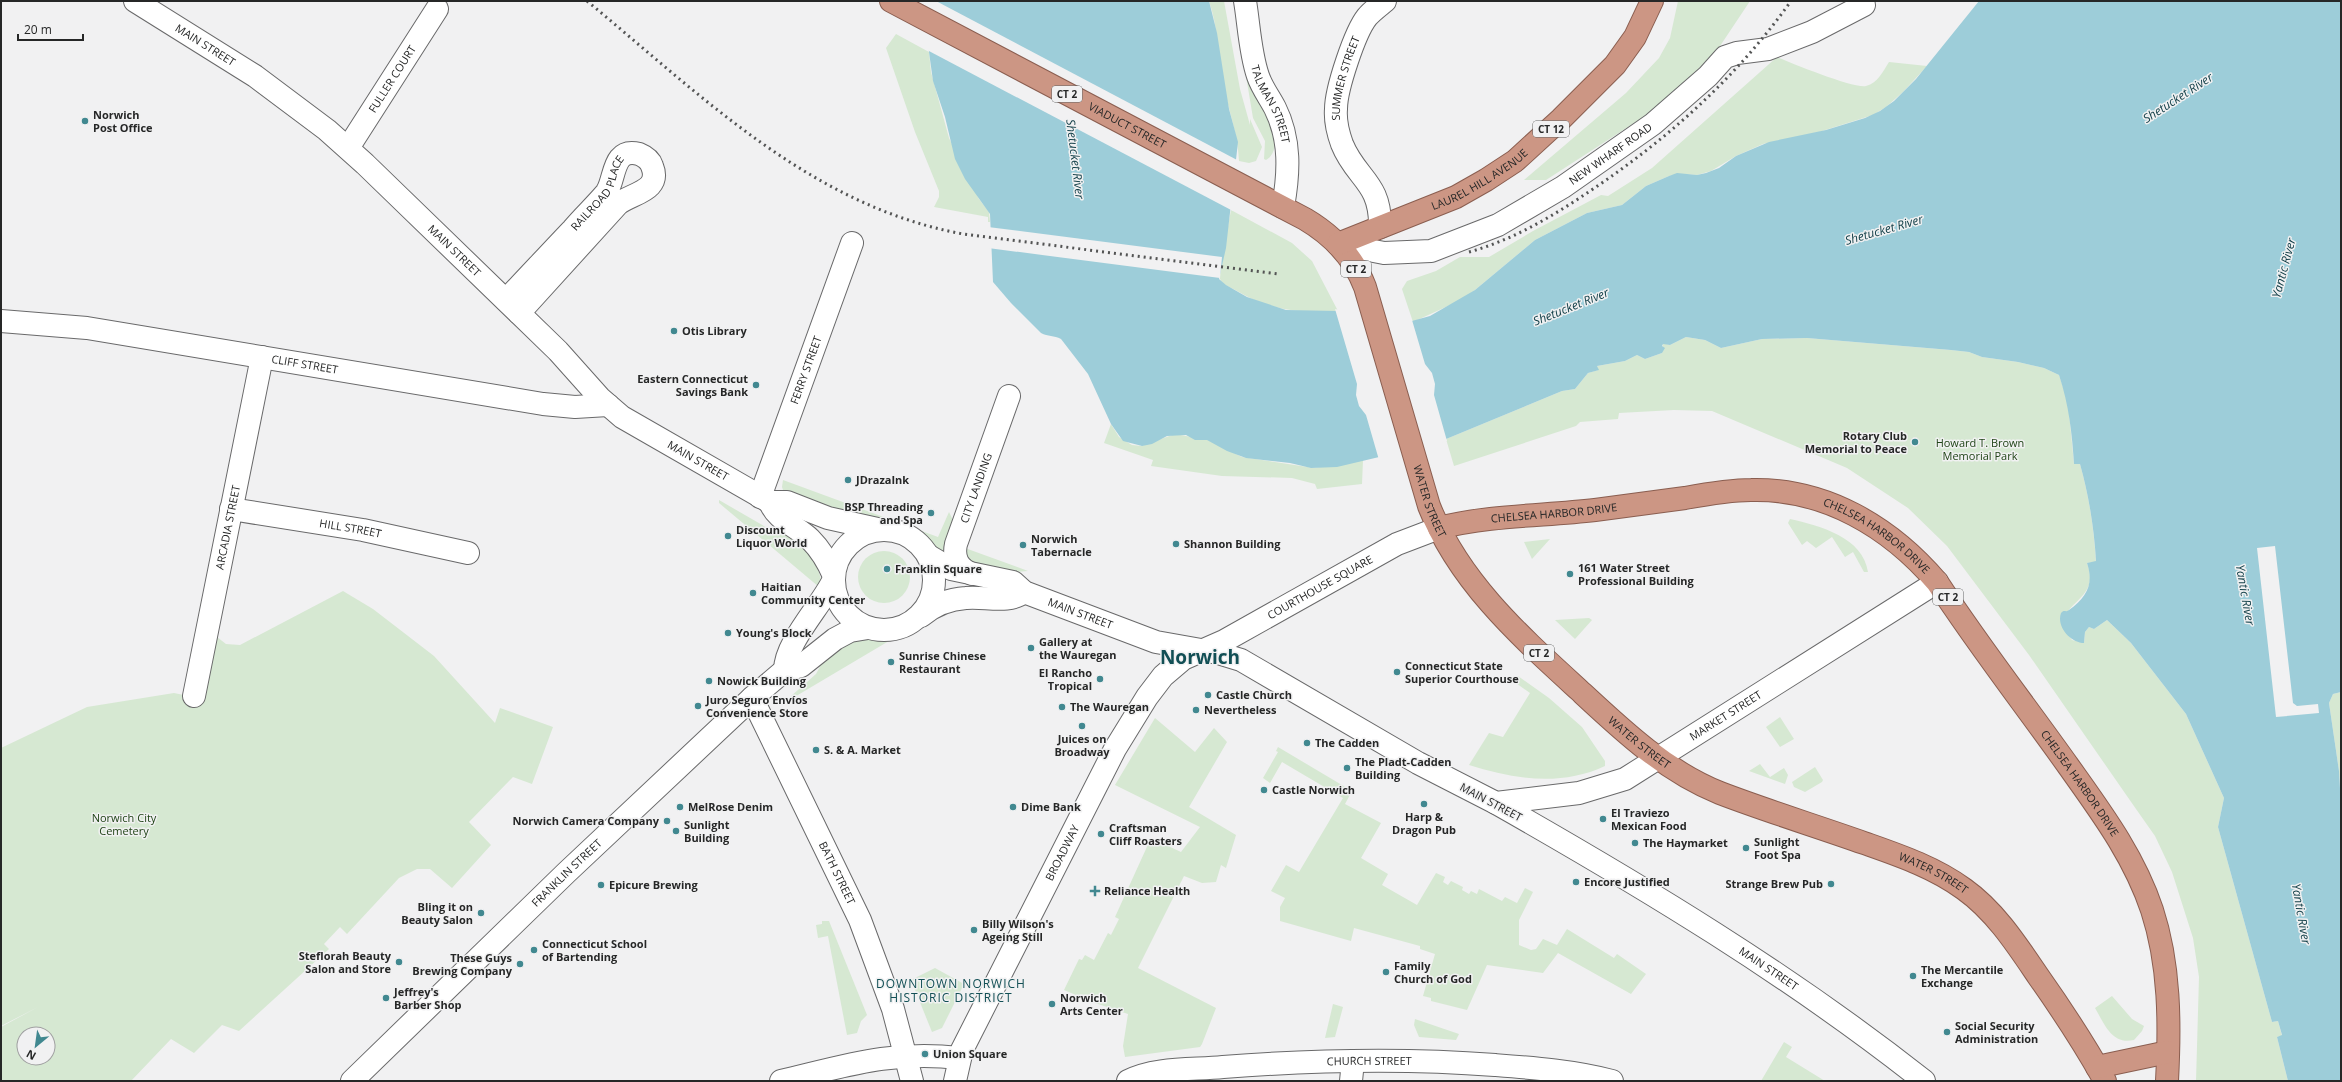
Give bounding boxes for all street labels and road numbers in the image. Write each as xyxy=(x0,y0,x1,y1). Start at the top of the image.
street label: MAIN STREET xyxy=(173,20,239,69)
street label: SUMMER STREET xyxy=(1328,34,1363,121)
street label: FULLER COURT xyxy=(365,42,419,115)
street label: TALMAN STREET xyxy=(1248,63,1294,144)
road number: CT 2 xyxy=(1052,86,1082,102)
street label: VIADUCT STREET xyxy=(1086,98,1169,152)
street label: NEW WHARF ROAD xyxy=(1566,119,1655,188)
road number: CT 12 xyxy=(1533,121,1569,137)
street label: LAUREL HILL AVENUE xyxy=(1429,145,1531,213)
street label: RAILROAD PLACE xyxy=(567,152,627,233)
street label: MAIN STREET xyxy=(425,221,485,279)
road number: CT 2 xyxy=(1341,261,1371,277)
street label: FERRY STREET xyxy=(786,334,825,406)
street label: CLIFF STREET xyxy=(270,351,339,377)
street label: MAIN STREET xyxy=(665,437,732,484)
street label: CITY LANDING xyxy=(956,451,995,525)
street label: WATER STREET xyxy=(1410,463,1450,540)
street label: ARCADIA STREET xyxy=(212,484,243,571)
street label: CHELSEA HARBOR DRIVE xyxy=(1821,494,1934,577)
street label: CHELSEA HARBOR DRIVE xyxy=(1490,499,1618,526)
street label: HILL STREET xyxy=(318,515,383,541)
street label: COURTHOUSE SQUARE xyxy=(1264,551,1375,622)
road number: CT 2 xyxy=(1933,589,1963,605)
street label: MAIN STREET xyxy=(1046,594,1115,632)
road number: CT 2 xyxy=(1524,645,1554,661)
street label: MARKET STREET xyxy=(1686,687,1764,743)
street label: WATER STREET xyxy=(1605,712,1674,772)
street label: CHELSEA HARBOR DRIVE xyxy=(2038,727,2123,839)
street label: MAIN STREET xyxy=(1458,779,1525,824)
street label: BROADWAY xyxy=(1041,821,1083,883)
street label: FRANKLIN STREET xyxy=(528,835,605,910)
street label: BATH STREET xyxy=(816,839,859,907)
street label: WATER STREET xyxy=(1897,848,1971,897)
street label: MAIN STREET xyxy=(1736,943,1801,993)
street label: CHURCH STREET xyxy=(1326,1053,1412,1068)

